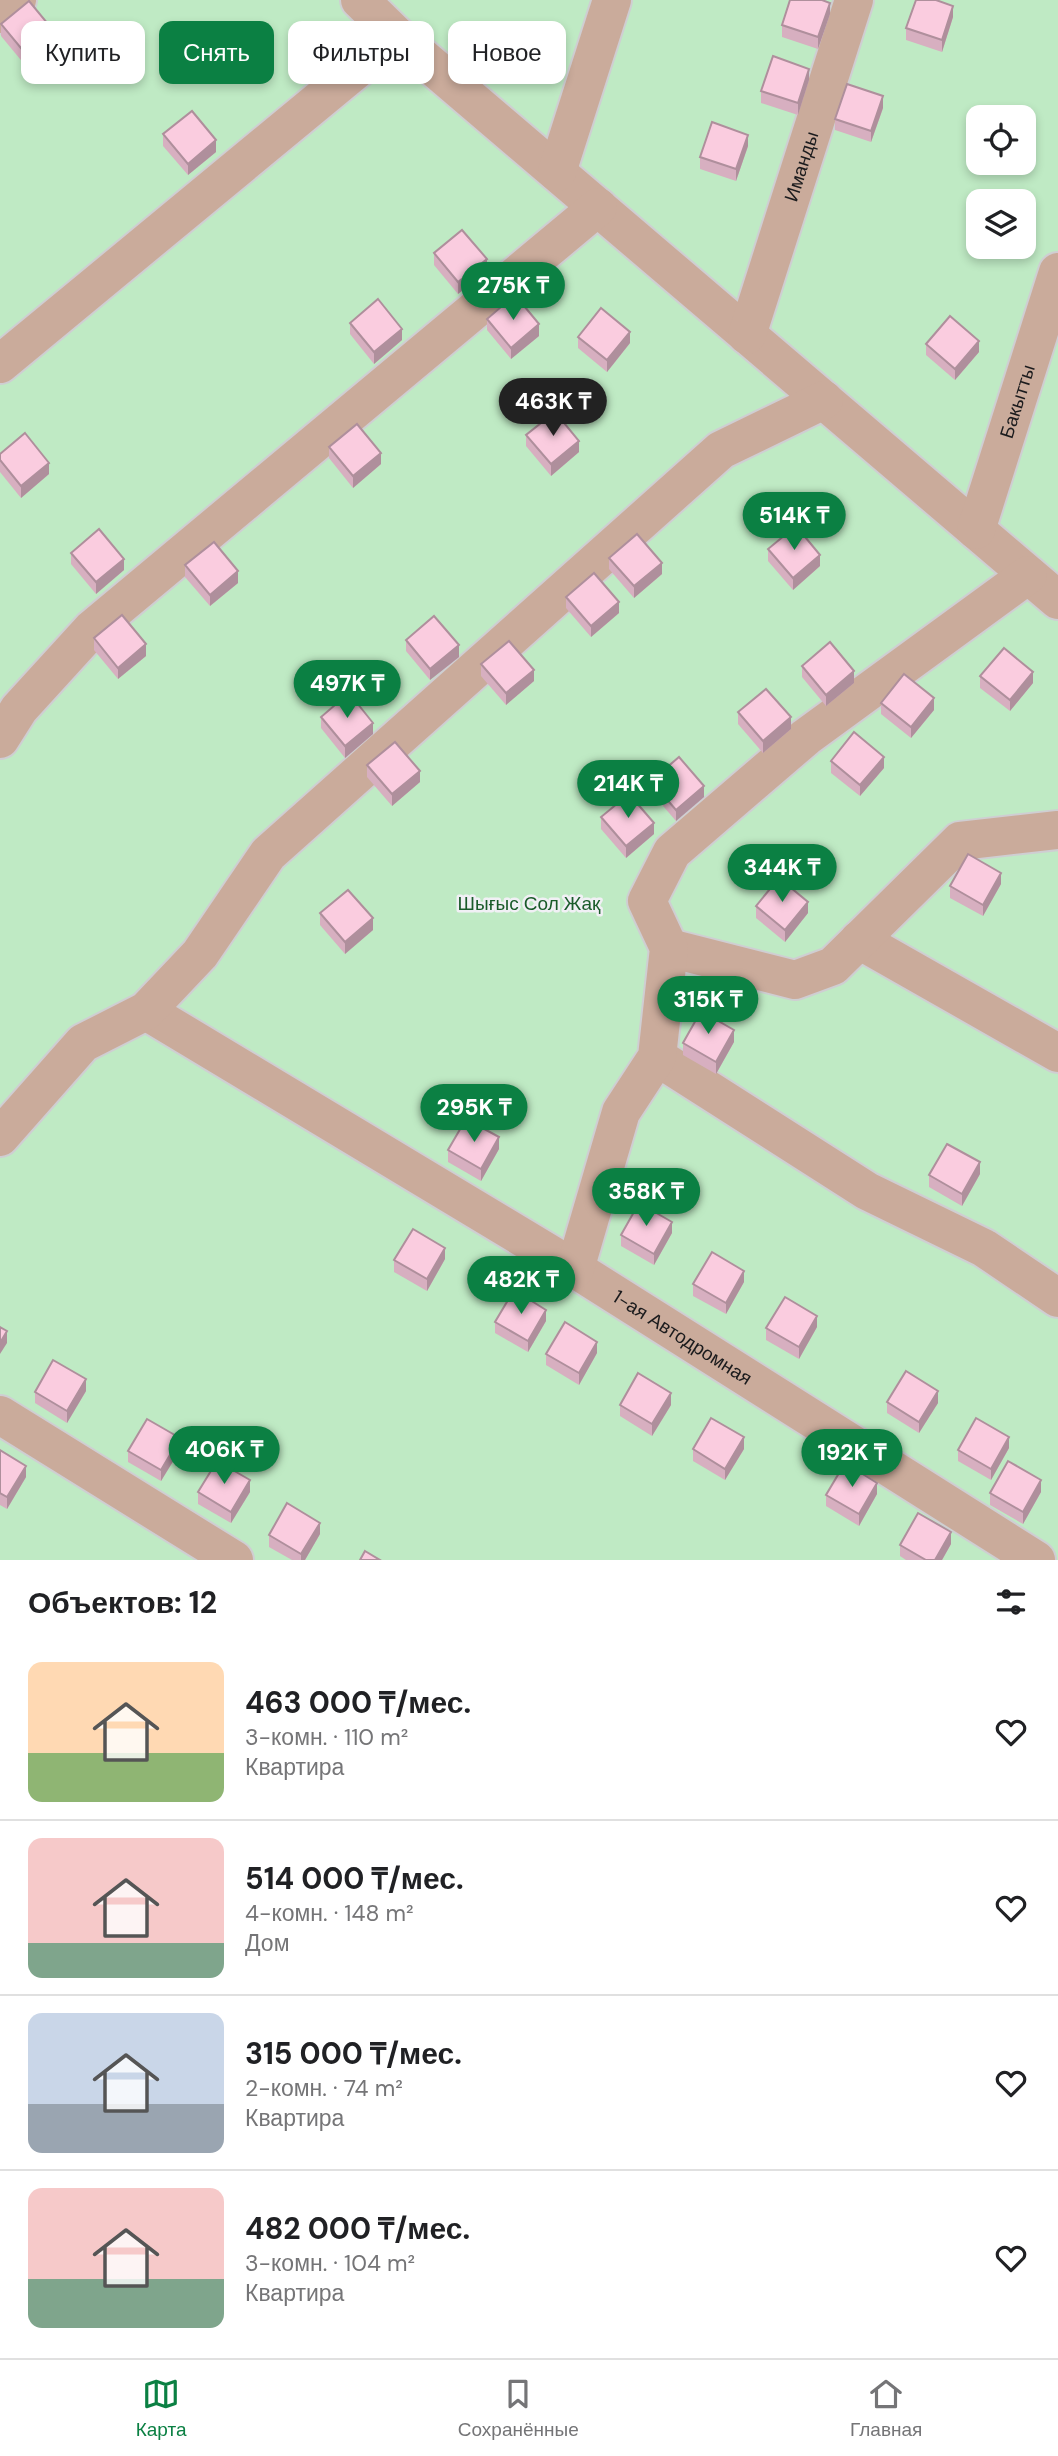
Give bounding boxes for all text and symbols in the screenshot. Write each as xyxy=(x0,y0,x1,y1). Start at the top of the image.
chip: Купить xyxy=(21,21,145,84)
chip: Снять xyxy=(159,21,274,84)
chip: Фильтры xyxy=(288,21,434,84)
chip: Новое xyxy=(448,21,566,84)
map controls xyxy=(966,105,1036,259)
button: locate xyxy=(966,105,1036,175)
street label: Иманды xyxy=(778,128,824,205)
button: layers xyxy=(966,189,1036,259)
pin: 275K ₸ xyxy=(456,262,570,322)
text: 275K ₸ xyxy=(477,270,549,300)
street label: Бакытты xyxy=(993,361,1040,441)
pin: 463K ₸ xyxy=(496,378,610,438)
text: 463K ₸ xyxy=(515,386,591,416)
pin: 514K ₸ xyxy=(737,492,851,552)
text: 514K ₸ xyxy=(759,500,829,530)
pin: 497K ₸ xyxy=(290,660,404,720)
text: 497K ₸ xyxy=(310,668,384,698)
pin: 214K ₸ xyxy=(571,760,685,820)
text: 214K ₸ xyxy=(593,768,663,798)
pin: 344K ₸ xyxy=(725,844,839,904)
text: 344K ₸ xyxy=(744,852,820,882)
park label: Шығыс Сол Жақ xyxy=(458,891,601,916)
pin: 315K ₸ xyxy=(651,976,765,1036)
text: 315K ₸ xyxy=(673,984,743,1014)
pin: 295K ₸ xyxy=(417,1084,531,1144)
text: 295K ₸ xyxy=(436,1092,512,1122)
pin: 358K ₸ xyxy=(589,1168,703,1228)
text: 358K ₸ xyxy=(608,1176,684,1206)
pin: 482K ₸ xyxy=(464,1256,578,1316)
text: 482K ₸ xyxy=(483,1264,559,1294)
street label: 1-ая Автодромная xyxy=(608,1284,757,1390)
pin: 406K ₸ xyxy=(167,1426,281,1486)
pin: 192K ₸ xyxy=(795,1430,909,1489)
text: 406K ₸ xyxy=(185,1434,263,1464)
text: 192K ₸ xyxy=(817,1437,887,1467)
text: Объектов: 12 xyxy=(28,1583,217,1622)
icon: filters xyxy=(992,1583,1030,1621)
text: 463 000 ₸/мес. xyxy=(245,1683,471,1722)
icon: home xyxy=(84,1690,168,1774)
icon: heart xyxy=(992,1713,1030,1751)
text: 3-комн. · 110 m² xyxy=(245,1722,408,1752)
text: Квартира xyxy=(245,1752,344,1782)
text: 514 000 ₸/мес. xyxy=(245,1859,463,1898)
icon: home xyxy=(84,1866,168,1950)
icon: heart xyxy=(992,1889,1030,1927)
text: 4-комн. · 148 m² xyxy=(245,1898,414,1928)
text: Дом xyxy=(245,1928,289,1958)
text: 315 000 ₸/мес. xyxy=(245,2034,462,2073)
icon: home xyxy=(84,2041,168,2125)
icon: heart xyxy=(992,2064,1030,2102)
text: 2-комн. · 74 m² xyxy=(245,2073,403,2103)
text: Квартира xyxy=(245,2103,344,2133)
text: 482 000 ₸/мес. xyxy=(245,2209,470,2248)
icon: home xyxy=(84,2216,168,2300)
icon: heart xyxy=(992,2239,1030,2277)
text: 3-комн. · 104 m² xyxy=(245,2248,415,2278)
text: Квартира xyxy=(245,2278,344,2308)
tab: Карта xyxy=(136,2375,186,2442)
tab: Сохранённые xyxy=(458,2375,579,2442)
tab: Главная xyxy=(850,2375,922,2442)

